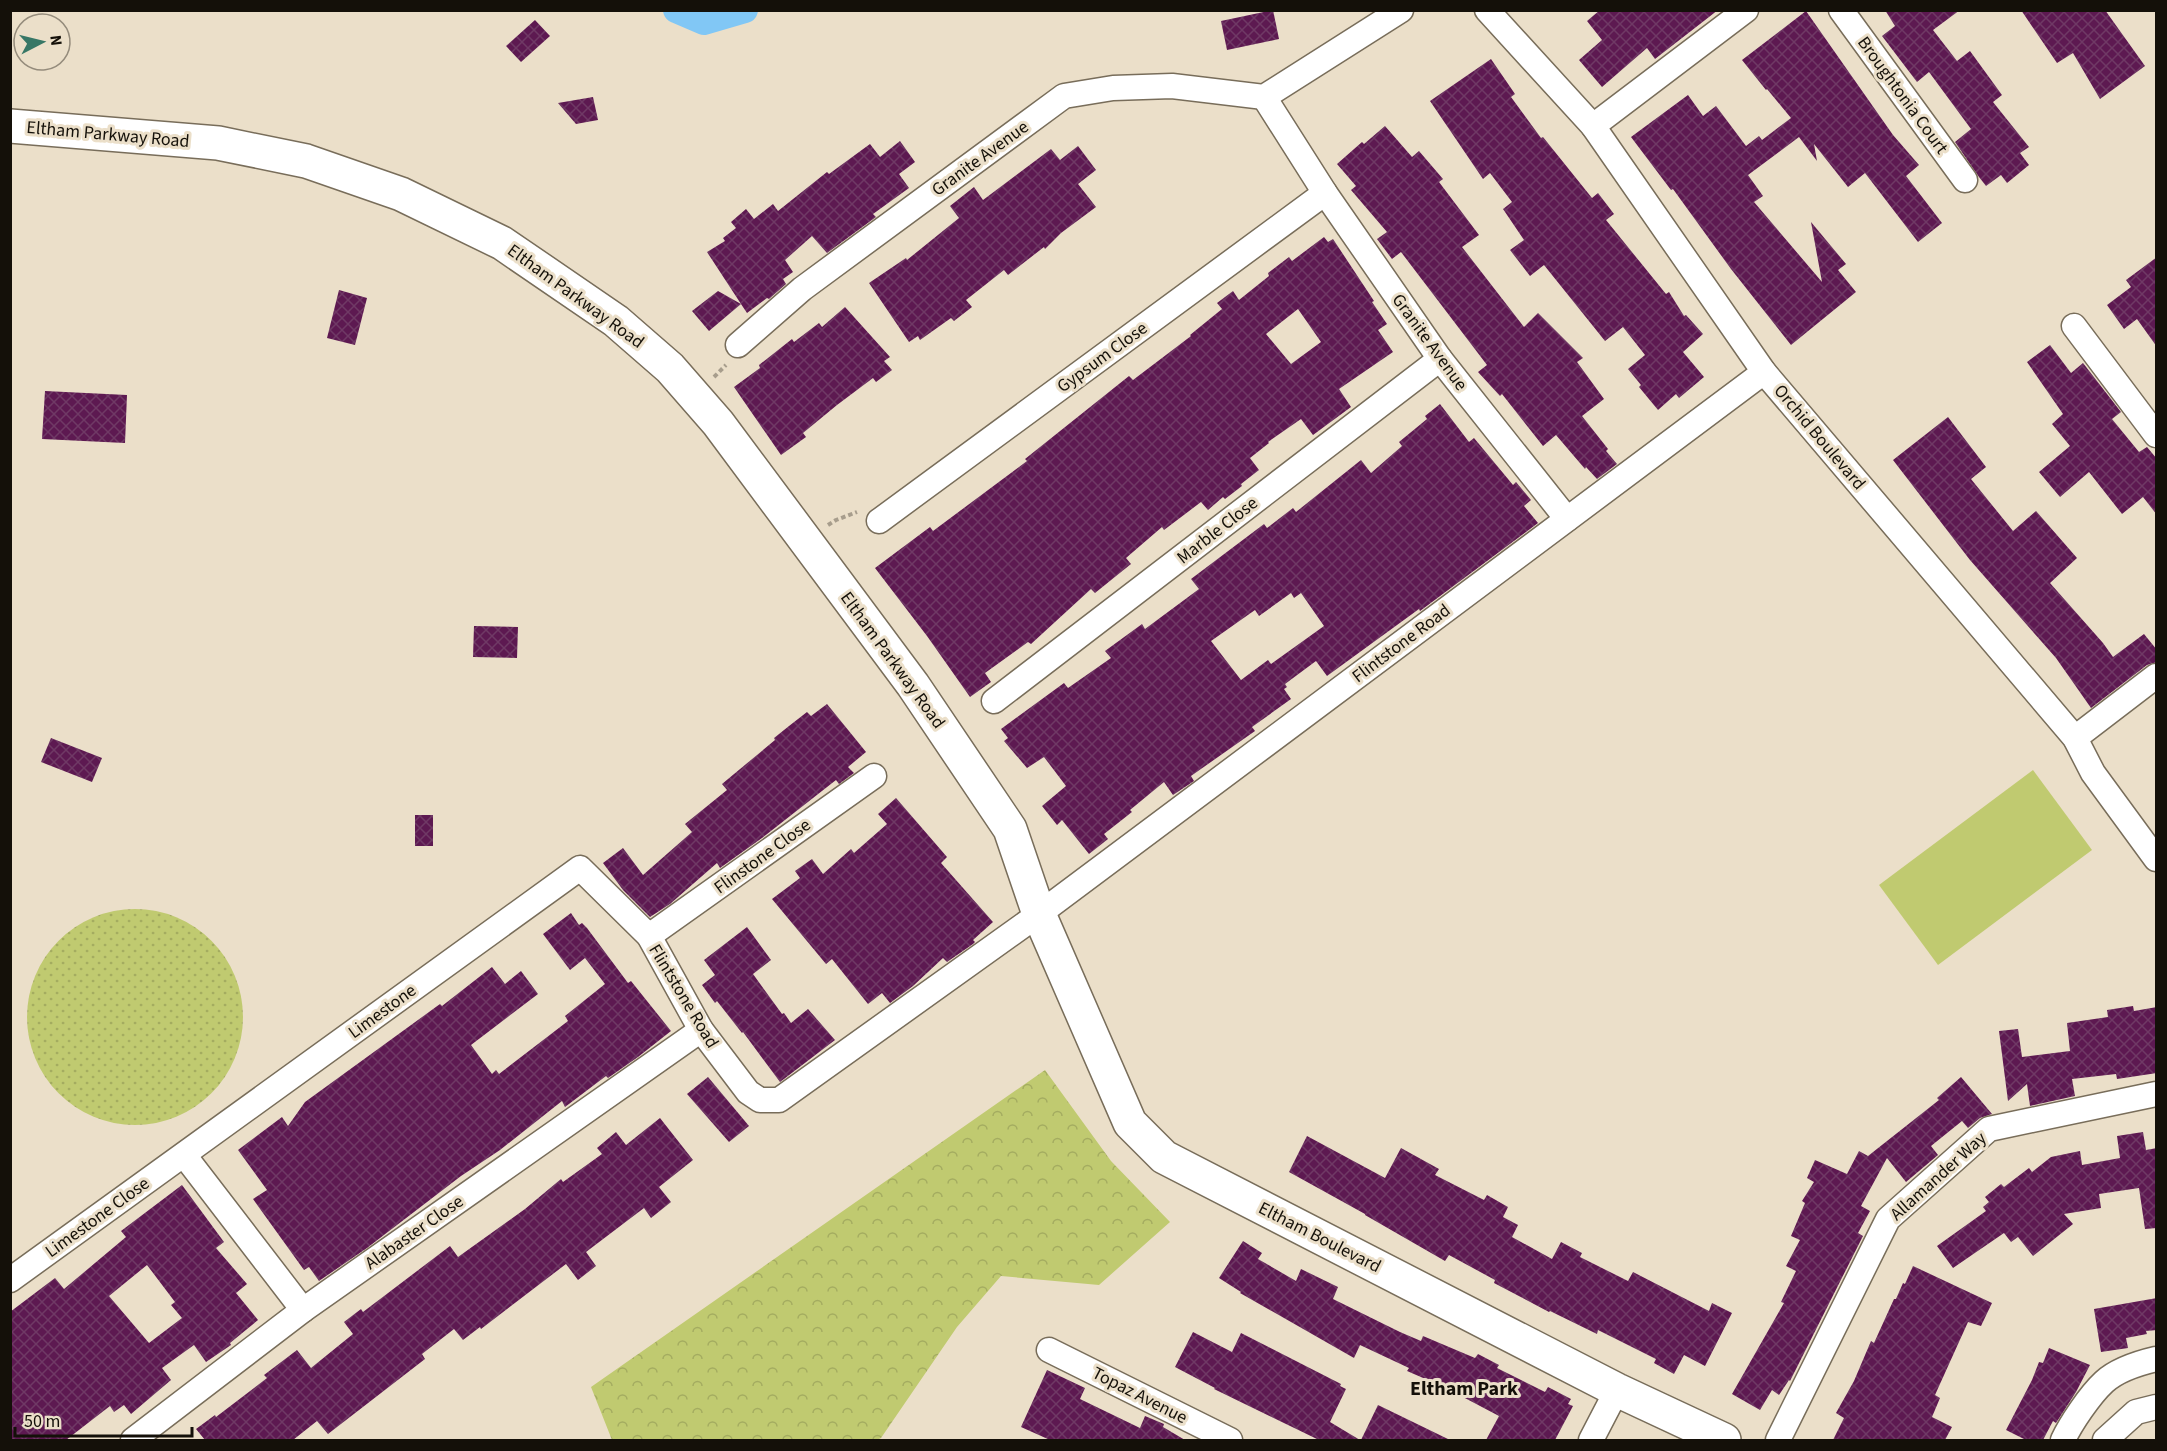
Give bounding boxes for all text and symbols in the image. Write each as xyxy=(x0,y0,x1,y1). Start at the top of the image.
north arrow xyxy=(12,12,72,72)
street label: Broughtonia Court xyxy=(1851,31,1954,159)
text: N xyxy=(44,34,67,47)
street label: Eltham Parkway Road xyxy=(25,115,191,154)
street label: Granite Avenue xyxy=(927,115,1034,202)
street label: Eltham Parkway Road xyxy=(502,238,649,355)
street label: Granite Avenue xyxy=(1386,289,1473,396)
street label: Gypsum Close xyxy=(1052,316,1153,399)
street label: Orchid Boulevard xyxy=(1768,379,1871,496)
street label: Marble Close xyxy=(1172,491,1263,570)
street label: Eltham Parkway Road xyxy=(834,587,951,734)
street label: Flintstone Road xyxy=(1347,598,1456,689)
street label: Flinstone Close xyxy=(709,813,816,900)
street label: Flintstone Road xyxy=(643,939,725,1053)
street label: Limestone xyxy=(343,978,421,1045)
street label: Allamander Way xyxy=(1885,1126,1992,1226)
street label: Limestone Close xyxy=(40,1171,155,1264)
street label: Alabaster Close xyxy=(360,1189,469,1276)
street label: Eltham Boulevard xyxy=(1254,1196,1385,1279)
street label: Topaz Avenue xyxy=(1088,1361,1192,1430)
district label: Eltham Park xyxy=(1410,1375,1518,1403)
scale bar xyxy=(15,1400,192,1438)
text: 50 m xyxy=(24,1409,60,1434)

